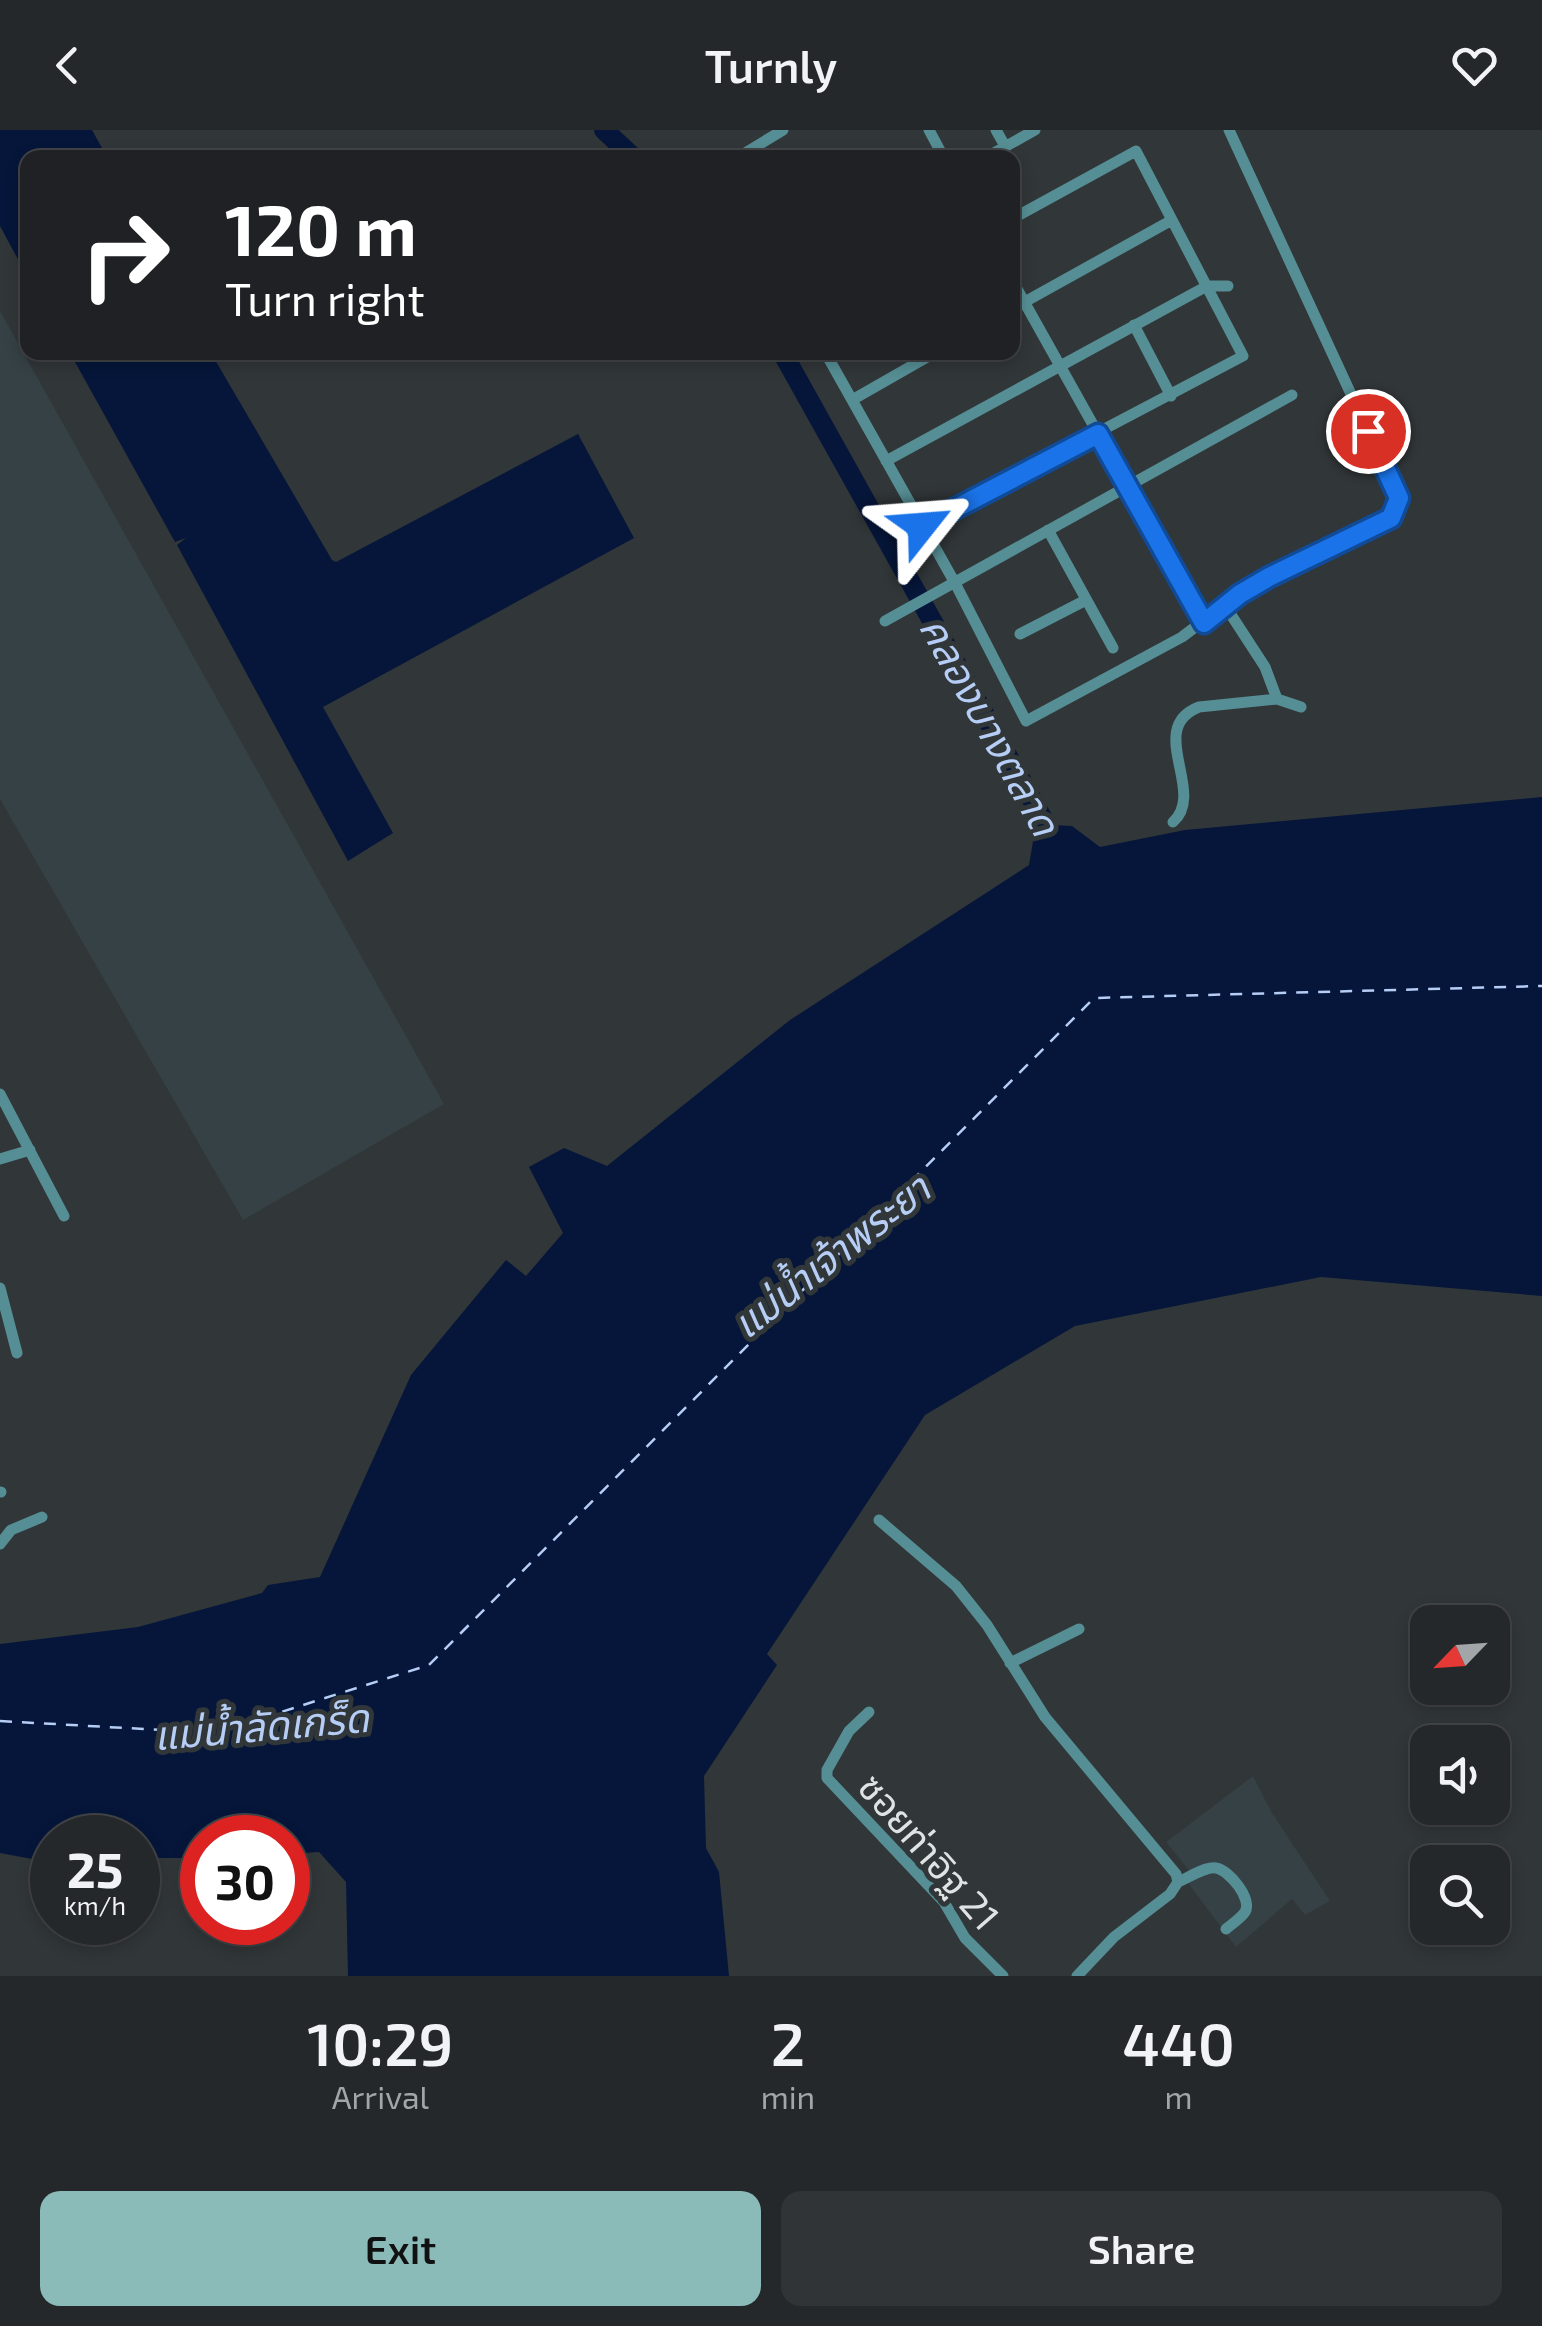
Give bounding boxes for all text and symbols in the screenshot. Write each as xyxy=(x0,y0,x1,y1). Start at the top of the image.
icon: back xyxy=(40,38,95,93)
text: Turnly xyxy=(705,38,837,92)
icon: heart xyxy=(1447,38,1502,93)
text: 120 m xyxy=(225,186,417,270)
icon: right xyxy=(60,190,190,320)
text: Turn right xyxy=(225,271,425,325)
pin xyxy=(1326,389,1411,474)
icon: arrive xyxy=(1341,404,1396,459)
position arrow xyxy=(870,474,974,578)
water label: คลองบางตลาด xyxy=(911,607,1072,844)
water label: แม่น้ำเจ้าพระยา xyxy=(721,1161,940,1347)
north arrow xyxy=(1410,1605,1510,1705)
map controls xyxy=(1410,1605,1510,1945)
water label: แม่น้ำลัดเกร็ด xyxy=(151,1691,372,1758)
button: sound xyxy=(1410,1725,1510,1825)
street label: ซอยท่าอิฐ 21 xyxy=(850,1764,1010,1938)
speed limit sign: 30 xyxy=(180,1815,310,1945)
text: 25 xyxy=(67,1838,123,1898)
button: search xyxy=(1410,1845,1510,1945)
text: km/h xyxy=(64,1890,126,1920)
text: 10:29 xyxy=(307,2006,454,2078)
text: 2 xyxy=(771,2006,805,2078)
text: 440 xyxy=(1122,2006,1235,2078)
text: Arrival xyxy=(332,2077,429,2115)
text: min xyxy=(761,2077,815,2115)
text: m xyxy=(1165,2077,1193,2115)
button: Exit xyxy=(40,2191,761,2306)
button: Share xyxy=(781,2191,1502,2306)

